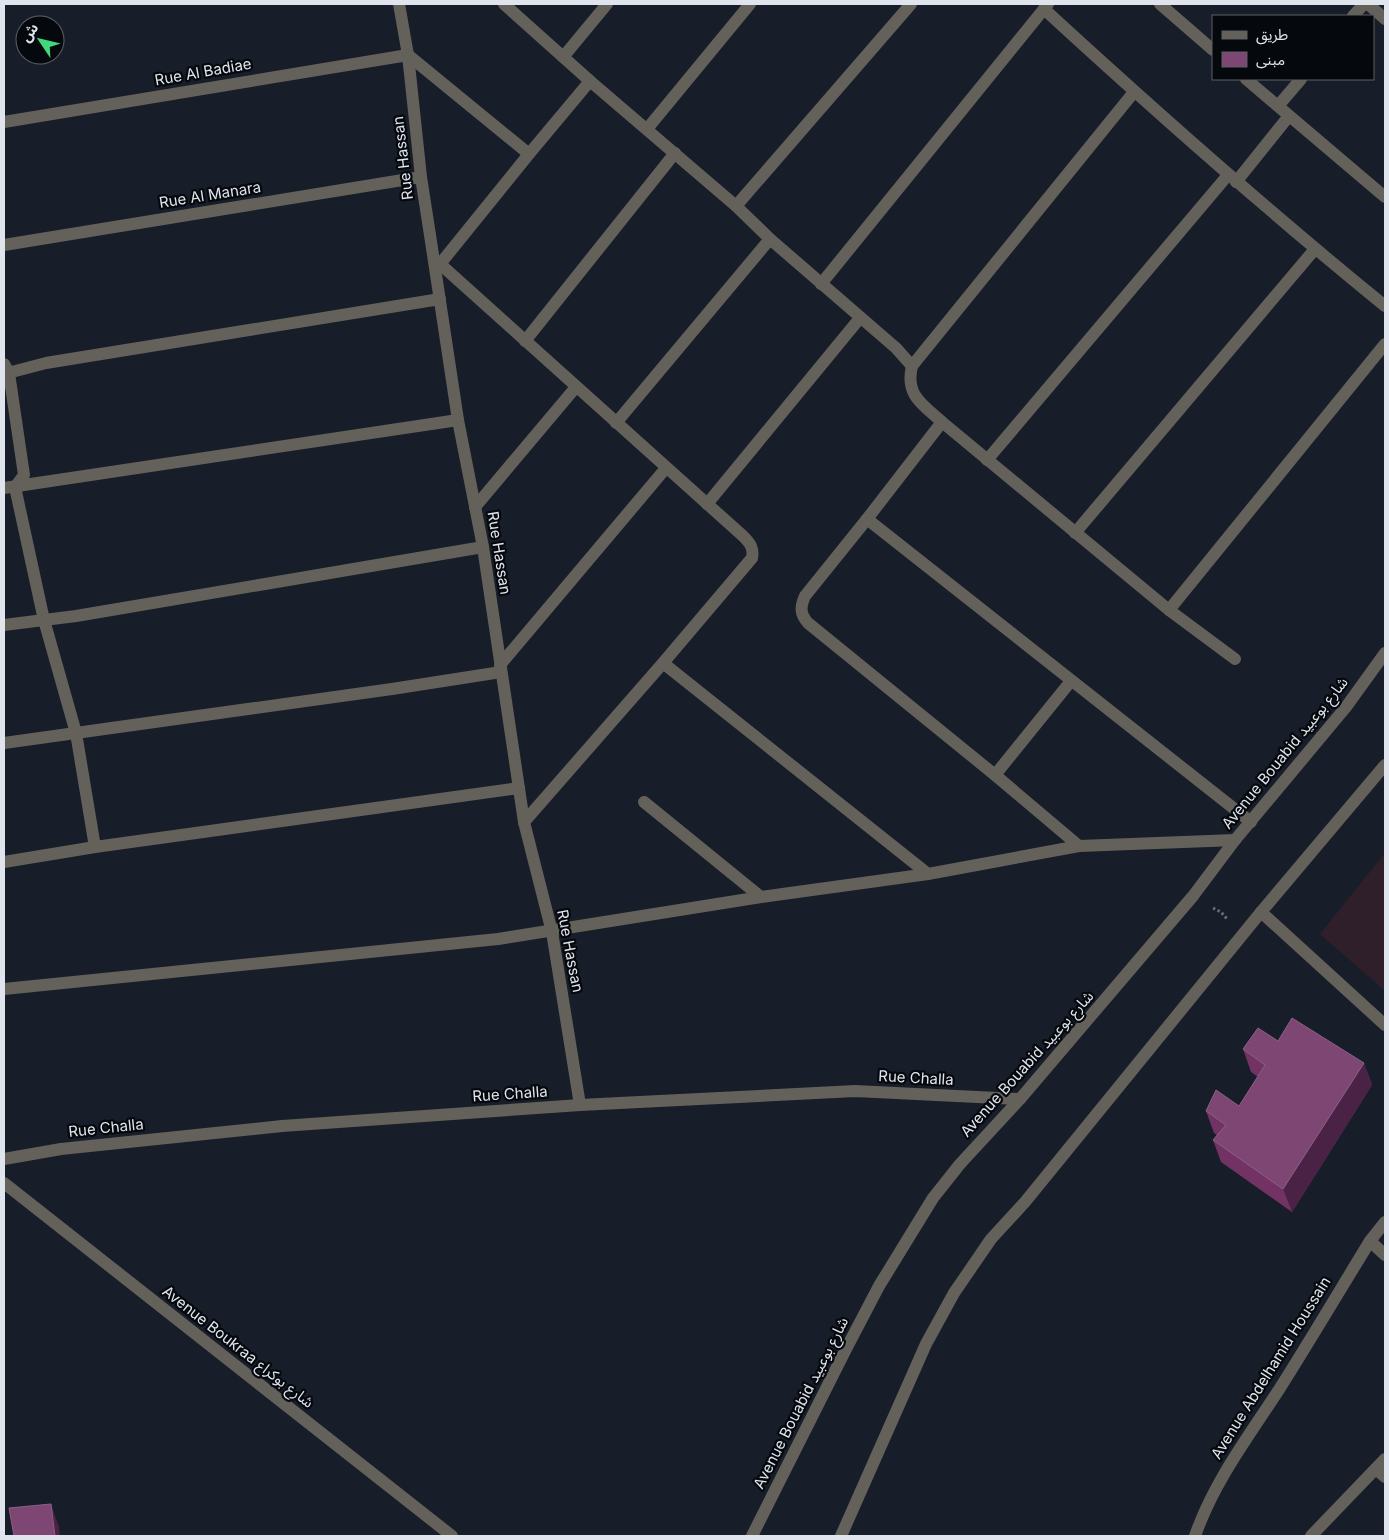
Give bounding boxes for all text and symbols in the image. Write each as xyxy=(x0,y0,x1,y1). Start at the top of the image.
north arrow xyxy=(15,15,65,65)
legend xyxy=(1212,15,1374,80)
text: ش xyxy=(16,20,41,45)
text: طريق xyxy=(1256,25,1288,45)
text: مبنى xyxy=(1256,50,1285,69)
street label: Rue Al Badiae xyxy=(153,54,253,89)
street label: Rue Hassan xyxy=(388,115,417,201)
street label: Rue Al Manara xyxy=(158,177,262,212)
street label: Rue Hassan xyxy=(484,510,515,596)
street label: Avenue Bouabid شارع بوعبيد xyxy=(1217,673,1354,834)
street label: Rue Hassan xyxy=(553,908,588,994)
street label: Avenue Bouabid شارع بوعبيد xyxy=(956,987,1100,1143)
street label: Rue Challa xyxy=(878,1066,954,1089)
street label: Rue Challa xyxy=(472,1081,548,1106)
street label: Rue Challa xyxy=(67,1114,144,1141)
street label: Avenue Abdelhamid Houssain xyxy=(1207,1273,1335,1462)
street label: Avenue Boukraa شارع بوكراع xyxy=(157,1282,318,1414)
street label: Avenue Bouabid شارع بوعبيد xyxy=(749,1314,855,1493)

